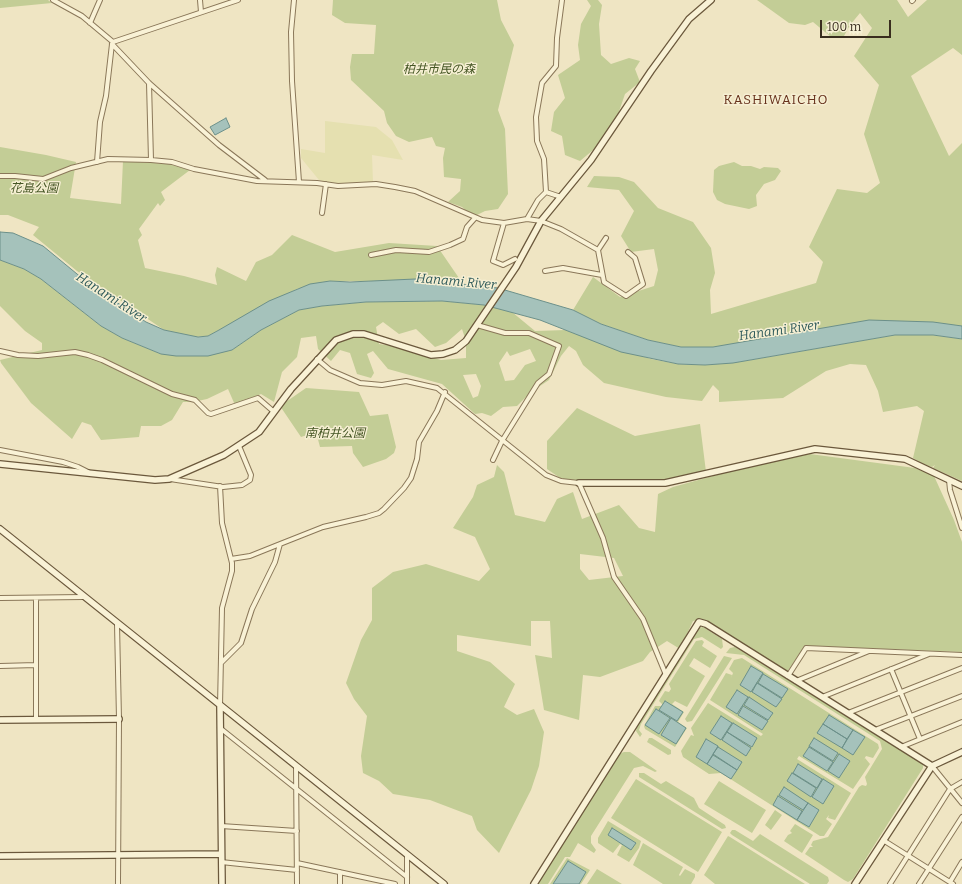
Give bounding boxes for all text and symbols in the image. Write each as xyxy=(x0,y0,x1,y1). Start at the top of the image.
scale bar xyxy=(822,12,893,38)
text: 100 m xyxy=(827,20,861,34)
park label: 柏井市民の森 xyxy=(403,63,475,77)
district label: KASHIWAICHO xyxy=(723,92,829,108)
park label: 花島公園 xyxy=(10,182,58,196)
water label: Hanami River xyxy=(73,270,149,326)
water label: Hanami River xyxy=(415,271,497,293)
water label: Hanami River xyxy=(738,318,820,344)
park label: 南柏井公園 xyxy=(305,427,365,441)

